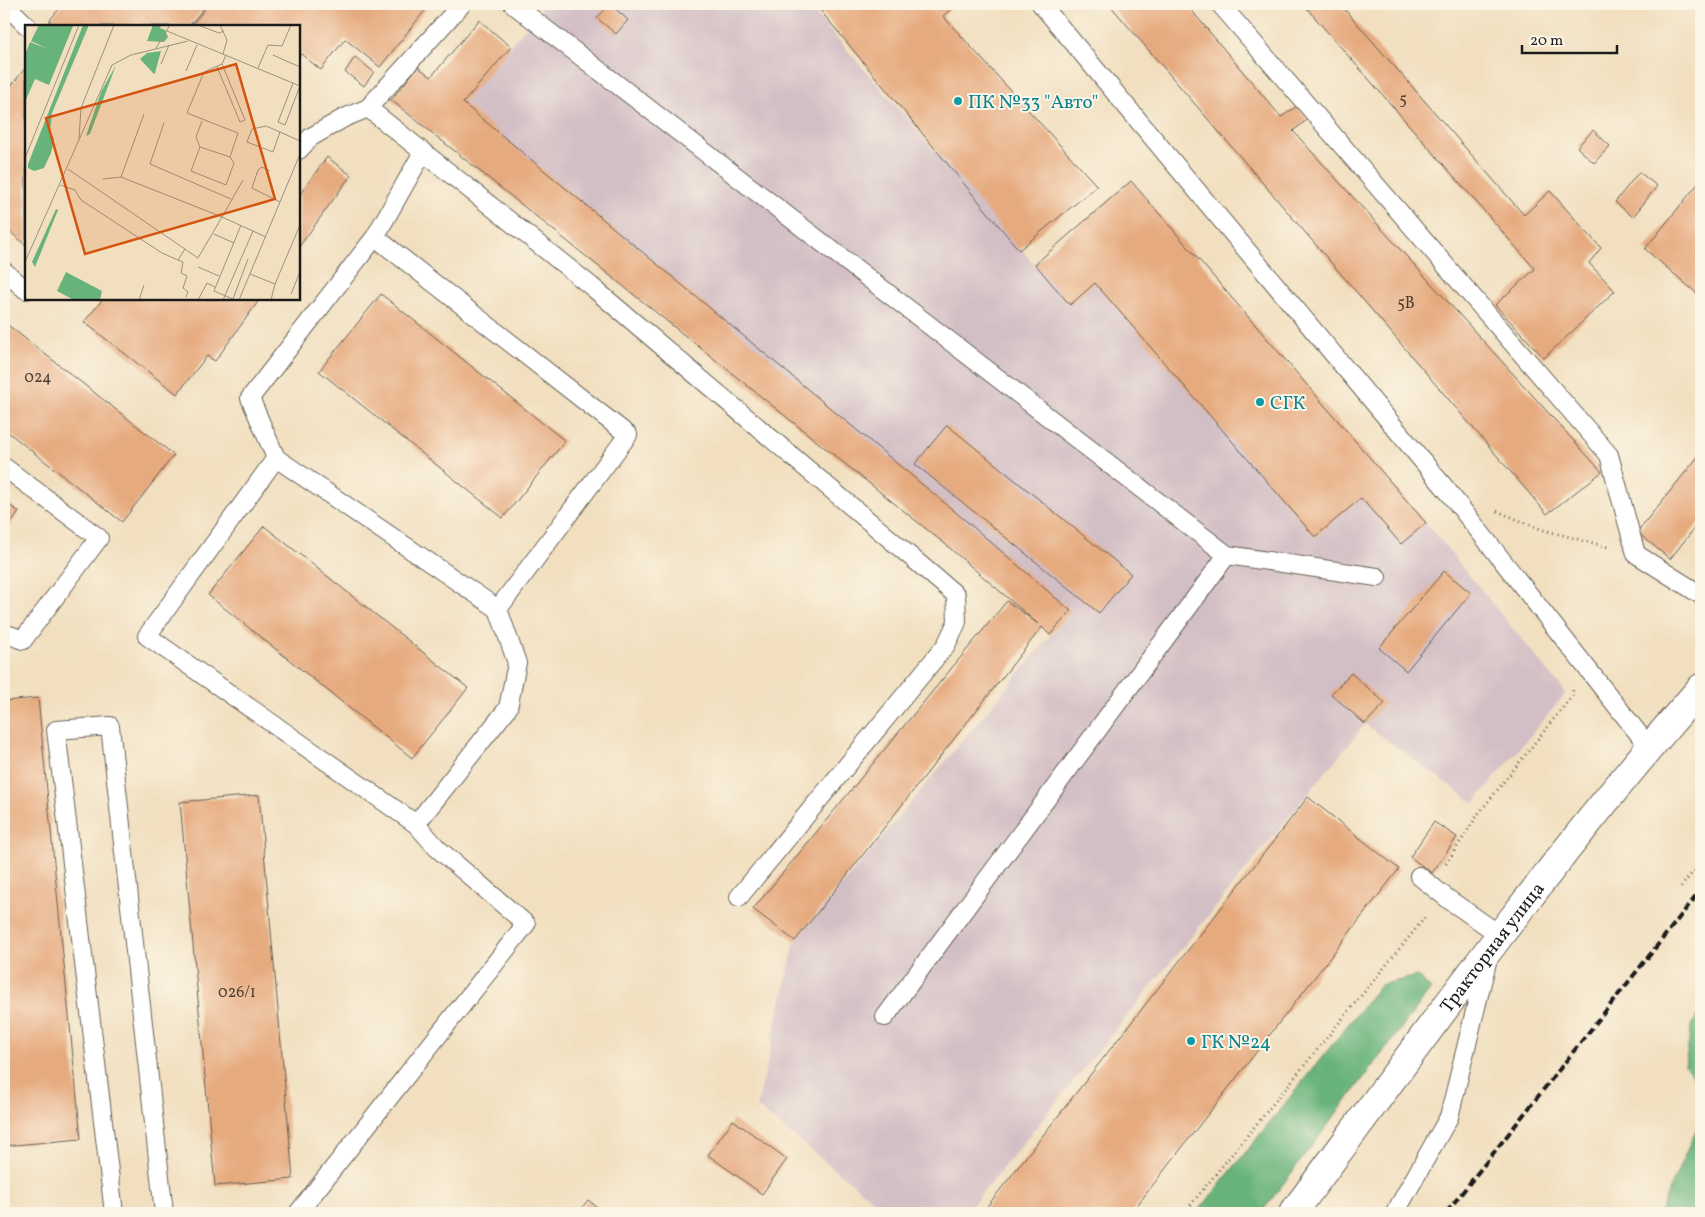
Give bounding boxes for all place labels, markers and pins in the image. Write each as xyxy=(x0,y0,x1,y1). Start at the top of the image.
place label: ПК №33 "Авто" xyxy=(968,90,1098,116)
marker: ПК №33 "Авто" xyxy=(952,95,964,107)
place label: СГК xyxy=(1270,391,1306,417)
marker: СГК xyxy=(1254,396,1266,408)
place label: ГК №24 xyxy=(1201,1030,1271,1056)
marker: ГК №24 xyxy=(1185,1035,1197,1047)

